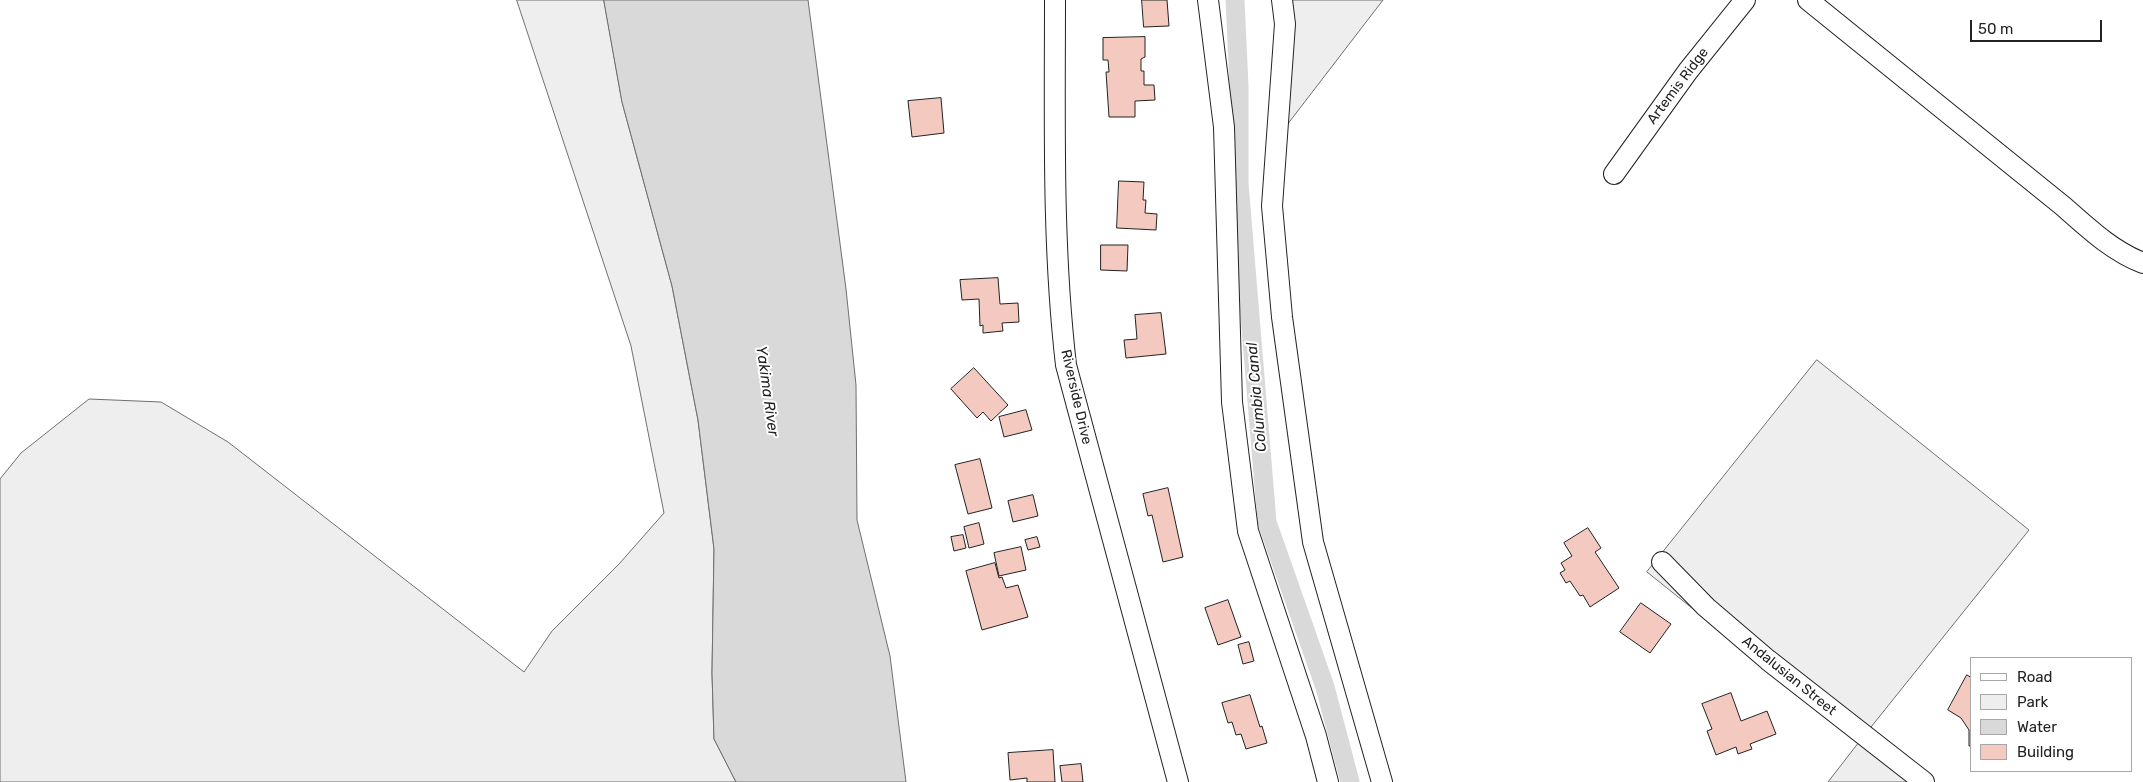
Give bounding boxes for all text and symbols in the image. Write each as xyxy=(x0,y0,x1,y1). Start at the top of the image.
scale bar xyxy=(1973,10,2106,42)
text: 50 m xyxy=(1978,20,2013,38)
street label: Artemis Ridge xyxy=(1644,44,1712,128)
water label: Columbia Canal xyxy=(1243,341,1271,453)
water label: Yakima River xyxy=(752,345,782,437)
street label: Riverside Drive xyxy=(1057,348,1095,446)
street label: Andalusian Street xyxy=(1738,633,1840,719)
legend xyxy=(1970,657,2133,772)
text: Road xyxy=(2017,668,2053,686)
text: Park xyxy=(2017,693,2048,711)
text: Water xyxy=(2017,718,2057,736)
text: Building xyxy=(2017,743,2074,761)

